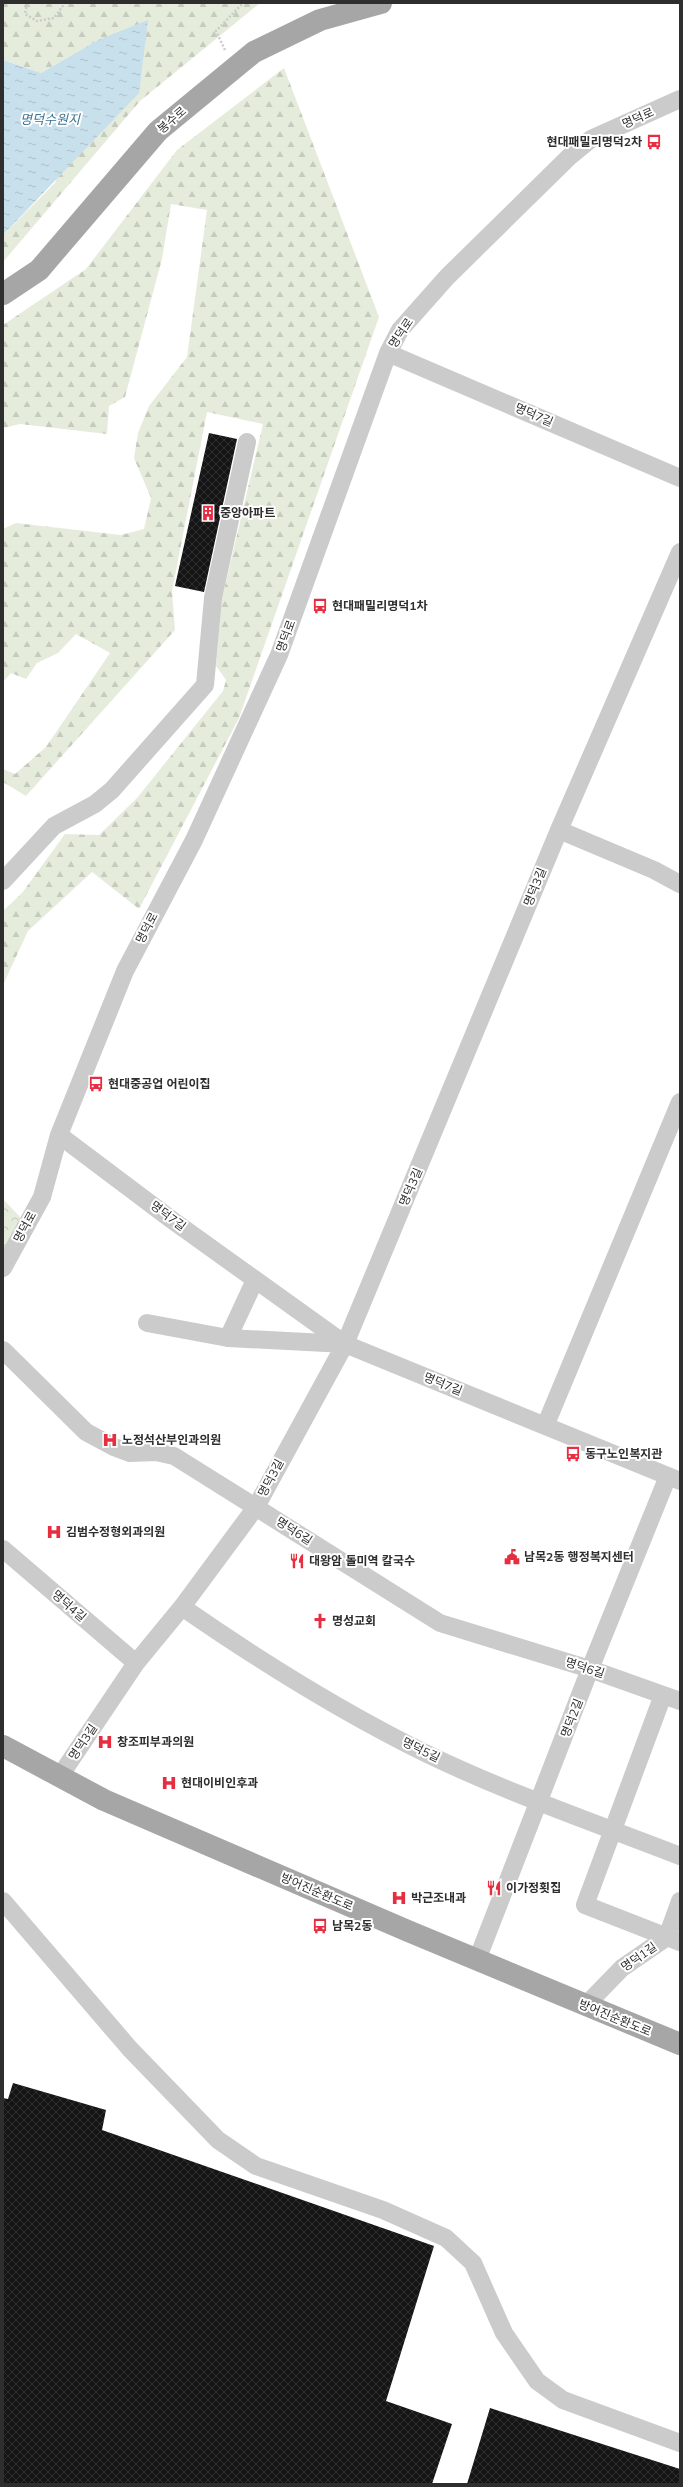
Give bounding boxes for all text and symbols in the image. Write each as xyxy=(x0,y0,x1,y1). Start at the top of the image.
street label: 봉수로 xyxy=(154,103,189,136)
street label: 명덕로 xyxy=(620,104,656,131)
water label: 명덕수원지 xyxy=(20,111,81,127)
bus stop icon: 현대패밀리명덕2차 xyxy=(645,133,663,151)
place label: 현대패밀리명덕2차 xyxy=(546,134,642,149)
street label: 명덕로 xyxy=(385,315,416,351)
street label: 명덕7길 xyxy=(513,400,556,429)
building icon: 중앙아파트 xyxy=(199,504,217,522)
place label: 중앙아파트 xyxy=(220,505,275,520)
bus stop icon: 현대패밀리명덕1차 xyxy=(311,597,329,615)
place label: 현대패밀리명덕1차 xyxy=(332,598,428,613)
street label: 명덕로 xyxy=(273,618,298,654)
street label: 명덕3길 xyxy=(520,865,549,908)
street label: 명덕로 xyxy=(132,910,161,946)
bus stop icon: 현대중공업 어린이집 xyxy=(87,1075,105,1093)
place label: 현대중공업 어린이집 xyxy=(108,1076,211,1091)
street label: 명덕3길 xyxy=(396,1165,425,1208)
street label: 명덕7길 xyxy=(148,1197,189,1234)
street label: 명덕로 xyxy=(10,1209,39,1245)
street label: 명덕7길 xyxy=(422,1369,465,1398)
hospital icon: 노정석산부인과의원 xyxy=(101,1431,119,1449)
place label: 노정석산부인과의원 xyxy=(122,1432,221,1447)
bus stop icon: 동구노인복지관 xyxy=(564,1445,582,1463)
place label: 동구노인복지관 xyxy=(585,1446,662,1461)
street label: 명덕3길 xyxy=(254,1456,287,1499)
street label: 명덕6길 xyxy=(273,1513,315,1548)
hospital icon: 김범수정형외과의원 xyxy=(45,1523,63,1541)
place label: 김범수정형외과의원 xyxy=(66,1524,165,1539)
public building icon: 남목2동 행정복지센터 xyxy=(503,1548,521,1566)
place label: 남목2동 행정복지센터 xyxy=(524,1549,634,1564)
restaurant icon: 대왕암 돌미역 칼국수 xyxy=(288,1552,306,1570)
place label: 대왕암 돌미역 칼국수 xyxy=(309,1553,415,1568)
street label: 명덕4길 xyxy=(49,1587,89,1625)
church icon: 명성교회 xyxy=(311,1612,329,1630)
place label: 명성교회 xyxy=(332,1613,376,1628)
street label: 명덕6길 xyxy=(564,1654,607,1681)
street label: 명덕2길 xyxy=(557,1696,586,1739)
street label: 명덕3길 xyxy=(65,1721,100,1763)
hospital icon: 창조피부과의원 xyxy=(96,1733,114,1751)
place label: 창조피부과의원 xyxy=(117,1734,194,1749)
street label: 명덕5길 xyxy=(400,1734,443,1765)
hospital icon: 현대이비인후과 xyxy=(160,1774,178,1792)
place label: 현대이비인후과 xyxy=(181,1775,258,1790)
street label: 방어진순환도로 xyxy=(279,1870,356,1914)
restaurant icon: 이가정횟집 xyxy=(485,1879,503,1897)
place label: 이가정횟집 xyxy=(506,1880,561,1895)
hospital icon: 박근조내과 xyxy=(390,1889,408,1907)
place label: 박근조내과 xyxy=(411,1890,466,1905)
bus stop icon: 남목2동 xyxy=(311,1917,329,1935)
place label: 남목2동 xyxy=(332,1918,372,1933)
street label: 명덕1길 xyxy=(618,1939,660,1974)
street label: 방어진순환도로 xyxy=(577,1996,654,2039)

